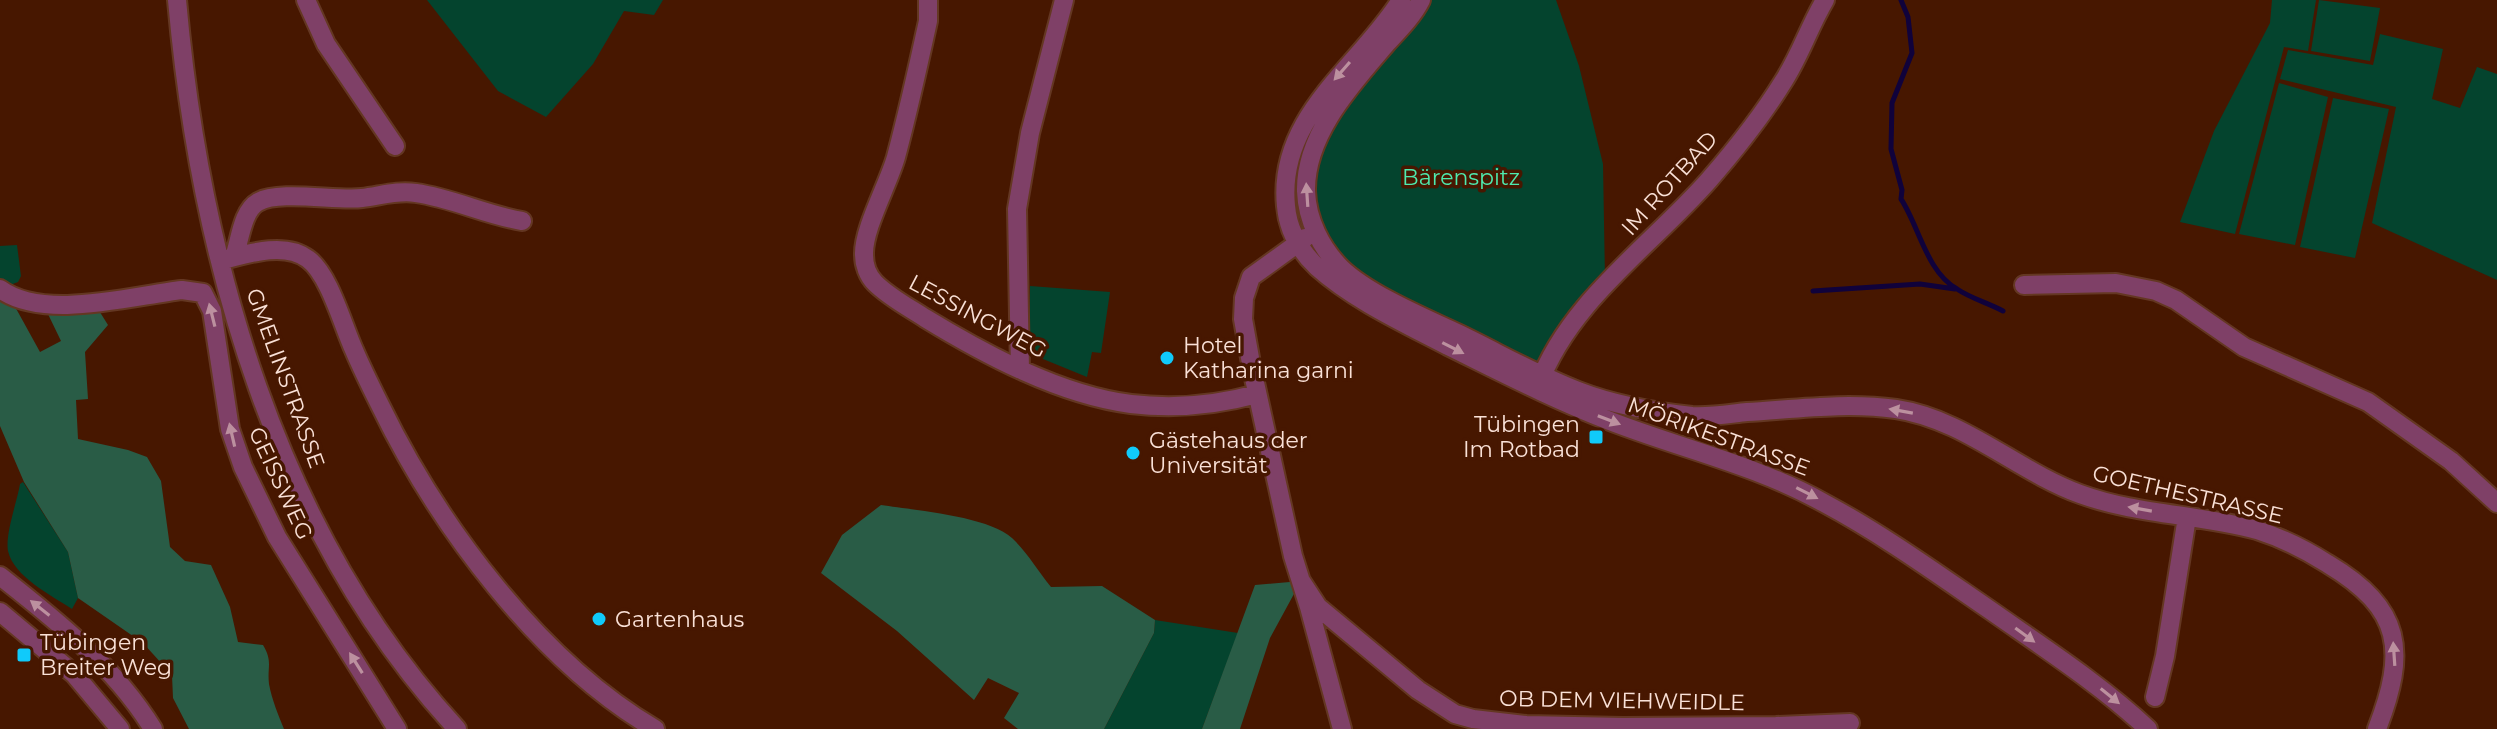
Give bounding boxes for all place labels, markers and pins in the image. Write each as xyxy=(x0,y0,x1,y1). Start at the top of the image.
place label: Hotel Katharina garni xyxy=(1183,332,1354,384)
marker: Hotel Katharina garni xyxy=(1158,349,1176,367)
place label: Tübingen Im Rotbad xyxy=(1463,411,1580,463)
place label: Gästehaus der Universität xyxy=(1149,427,1308,479)
marker: Tübingen Im Rotbad xyxy=(1587,428,1605,446)
marker: Gästehaus der Universität xyxy=(1124,444,1142,462)
place label: Gartenhaus xyxy=(615,606,744,633)
marker: Gartenhaus xyxy=(590,610,608,628)
place label: Tübingen Breiter Weg xyxy=(40,629,172,681)
marker: Tübingen Breiter Weg xyxy=(15,646,33,664)

